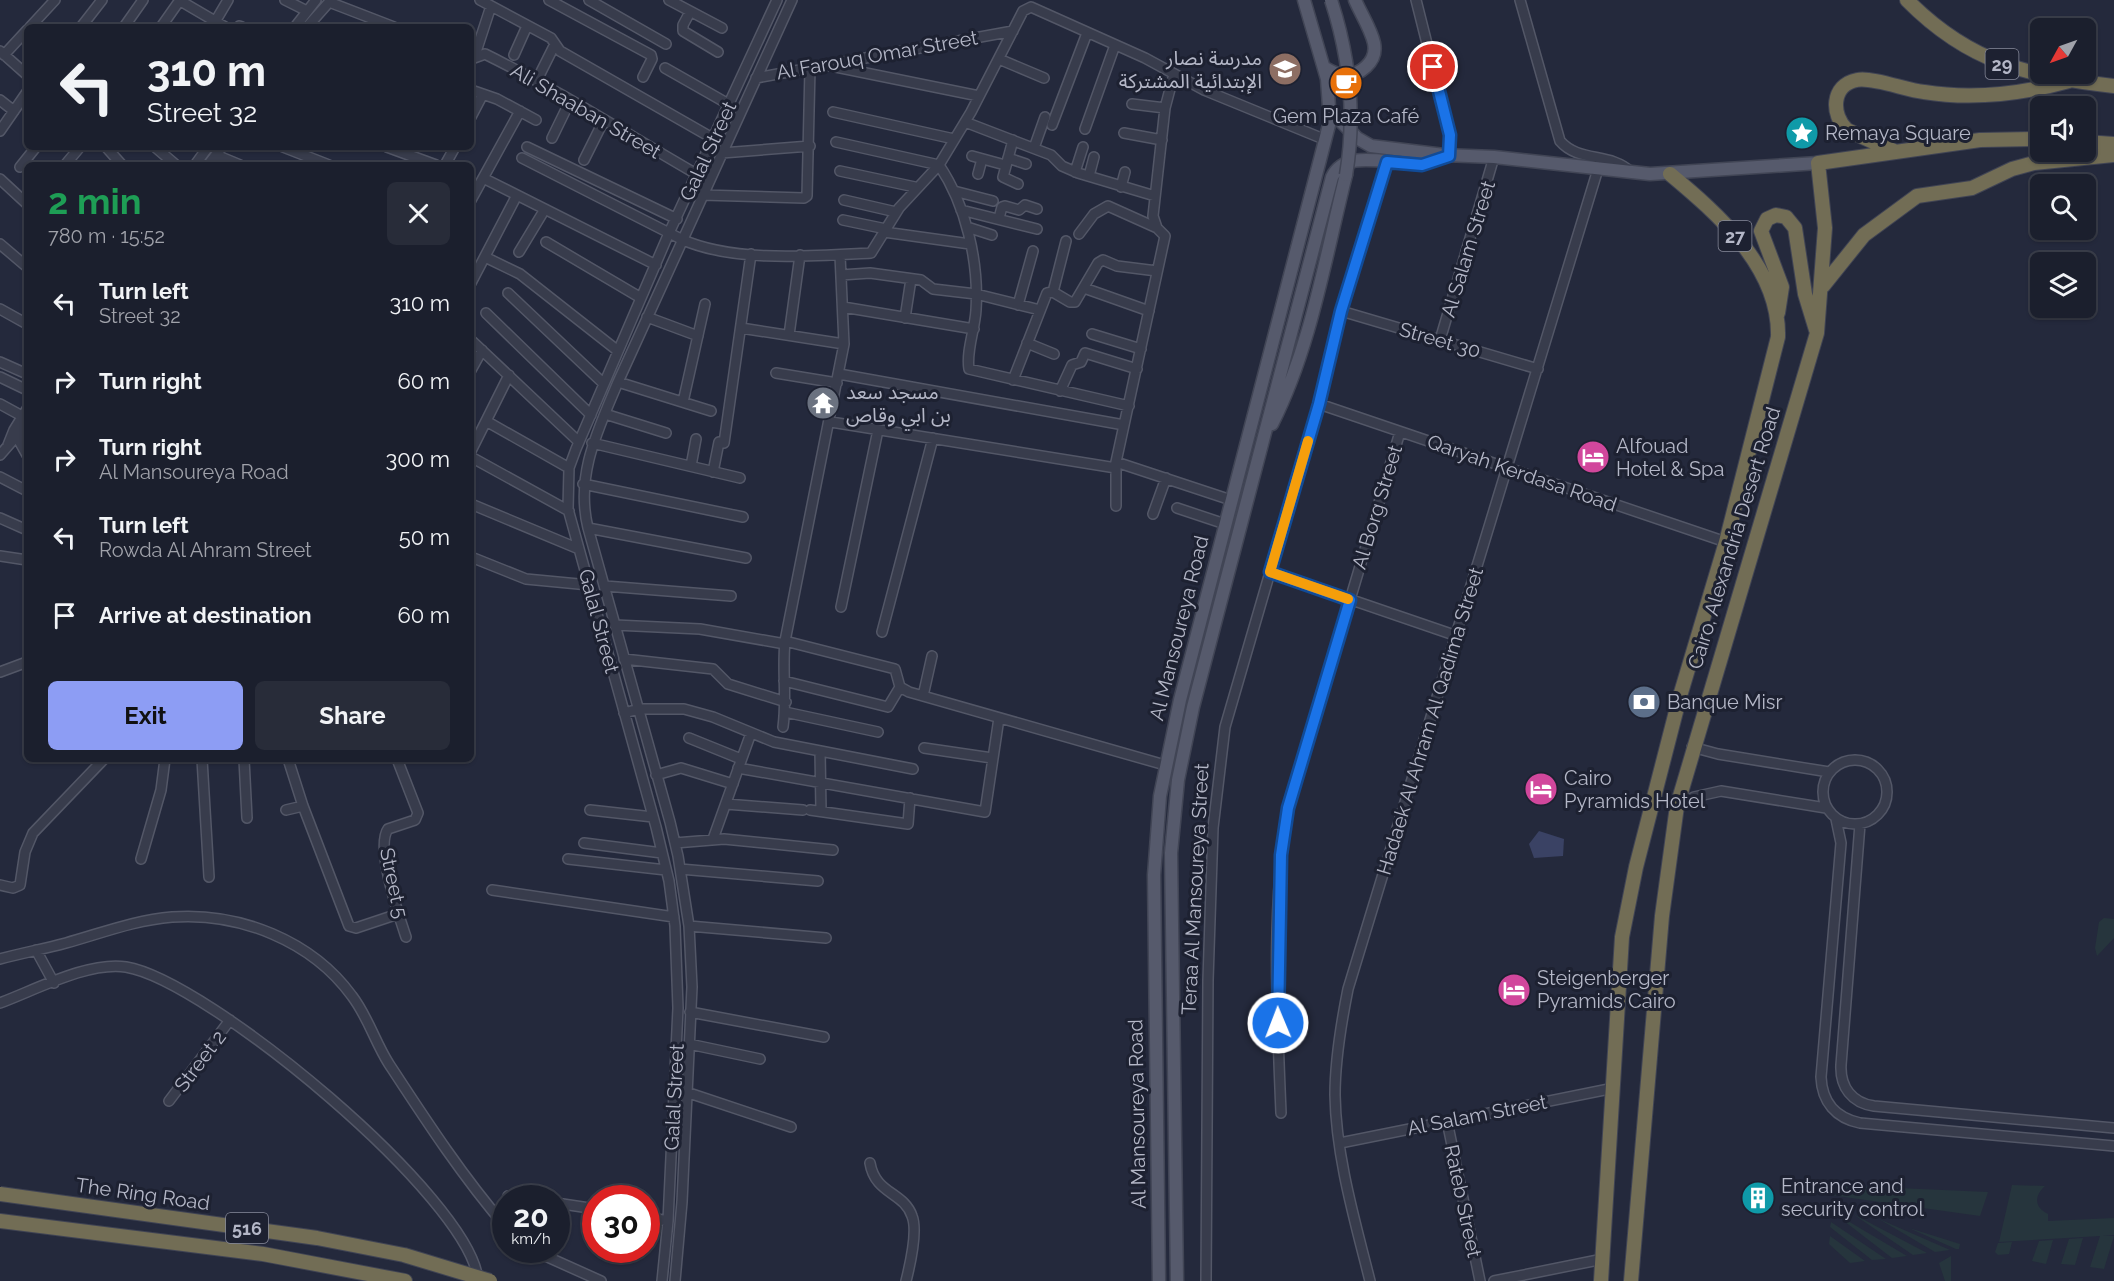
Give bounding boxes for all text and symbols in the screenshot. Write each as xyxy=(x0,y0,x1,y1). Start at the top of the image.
north arrow xyxy=(2030,18,2096,84)
map controls xyxy=(2030,18,2096,318)
street label: Al Farouq Omar Street xyxy=(774,25,980,85)
pin xyxy=(1407,41,1458,92)
place label: مدرسة نصار الإبتدائية المشتركة xyxy=(1119,46,1262,94)
text: 310 m xyxy=(147,47,266,96)
icon: left xyxy=(48,48,126,126)
road number: 29 xyxy=(1986,49,2018,79)
icon: arrive xyxy=(1416,50,1449,83)
school or university icon: مدرسة نصار الإبتدائية المشتركة xyxy=(1267,51,1303,87)
street label: Ali Shaaban Street xyxy=(507,58,666,164)
cafe icon: Gem Plaza Café xyxy=(1328,65,1364,101)
button: sound xyxy=(2030,96,2096,162)
text: Street 32 xyxy=(147,97,257,128)
street label: Galal Street xyxy=(675,97,742,205)
place label: Gem Plaza Café xyxy=(1273,104,1420,128)
place icon: Remaya Square xyxy=(1784,115,1820,151)
place label: Remaya Square xyxy=(1825,121,1971,145)
button: search xyxy=(2030,174,2096,240)
street label: Al Salam Street xyxy=(1436,177,1500,320)
text: 2 min xyxy=(48,180,141,222)
button: close xyxy=(387,182,450,245)
road number: 27 xyxy=(1718,221,1752,251)
text: 780 m · 15:52 xyxy=(48,224,165,248)
button: layers xyxy=(2030,252,2096,318)
text: Turn left xyxy=(99,278,189,304)
icon: left xyxy=(48,287,81,320)
text: 310 m xyxy=(390,290,450,316)
text: Street 32 xyxy=(99,304,181,328)
street label: Street 30 xyxy=(1397,317,1483,363)
icon: right xyxy=(48,365,81,398)
text: Turn right xyxy=(99,368,202,394)
text: 60 m xyxy=(397,368,450,394)
place label: مسجد سعد بن ابي وقاص xyxy=(846,380,951,431)
temple icon: مسجد سعد بن ابي وقاص xyxy=(805,385,841,421)
street label: Cairo, Alexandria Desert Road xyxy=(1683,404,1785,672)
street label: Qaryah Kerdasa Road xyxy=(1424,429,1620,517)
text: Turn right xyxy=(99,434,202,460)
place label: Alfouad Hotel & Spa xyxy=(1616,434,1724,481)
hotel icon: Alfouad Hotel & Spa xyxy=(1575,439,1611,475)
street label: Al Borg Street xyxy=(1347,442,1407,572)
icon: right xyxy=(48,443,81,476)
text: 300 m xyxy=(385,446,450,472)
text: Al Mansoureya Road xyxy=(99,460,289,484)
text: Turn left xyxy=(99,512,189,538)
icon: left xyxy=(48,521,81,554)
text: 50 m xyxy=(399,524,450,550)
street label: Al Mansoureya Road xyxy=(1144,533,1214,723)
text: Rowda Al Ahram Street xyxy=(99,538,312,562)
street label: Hadaek Al Ahram Al Qadima Street xyxy=(1372,564,1488,878)
street label: Galal Street xyxy=(574,566,625,676)
icon: arrive xyxy=(48,599,81,632)
text: Arrive at destination xyxy=(99,602,312,628)
text: 60 m xyxy=(397,602,450,628)
button: Exit xyxy=(48,681,243,750)
button: Share xyxy=(255,681,450,750)
bank icon: Banque Misr xyxy=(1626,684,1662,720)
place label: Banque Misr xyxy=(1667,690,1783,714)
street label: Teraa Al Mansoureya Street xyxy=(1176,762,1214,1015)
place label: Cairo Pyramids Hotel xyxy=(1564,766,1706,813)
hotel icon: Cairo Pyramids Hotel xyxy=(1523,771,1559,807)
street label: Street 5 xyxy=(375,846,413,921)
place label: Steigenberger Pyramids Cairo xyxy=(1537,966,1676,1013)
hotel icon: Steigenberger Pyramids Cairo xyxy=(1496,972,1532,1008)
position arrow xyxy=(1246,991,1310,1055)
street label: Al Mansoureya Road xyxy=(1123,1019,1151,1209)
street label: Street 2 xyxy=(169,1025,231,1097)
street label: Galal Street xyxy=(659,1043,689,1151)
street label: Al Salam Street xyxy=(1405,1090,1549,1140)
street label: Rateb Street xyxy=(1439,1142,1487,1260)
street label: The Ring Road xyxy=(74,1173,212,1215)
place label: Entrance and security control xyxy=(1781,1174,1924,1221)
building icon: Entrance and security control xyxy=(1740,1180,1776,1216)
speed limit sign: 30 xyxy=(582,1185,660,1263)
text: 20 xyxy=(513,1199,549,1234)
road number: 516 xyxy=(226,1213,268,1243)
text: km/h xyxy=(511,1230,551,1248)

